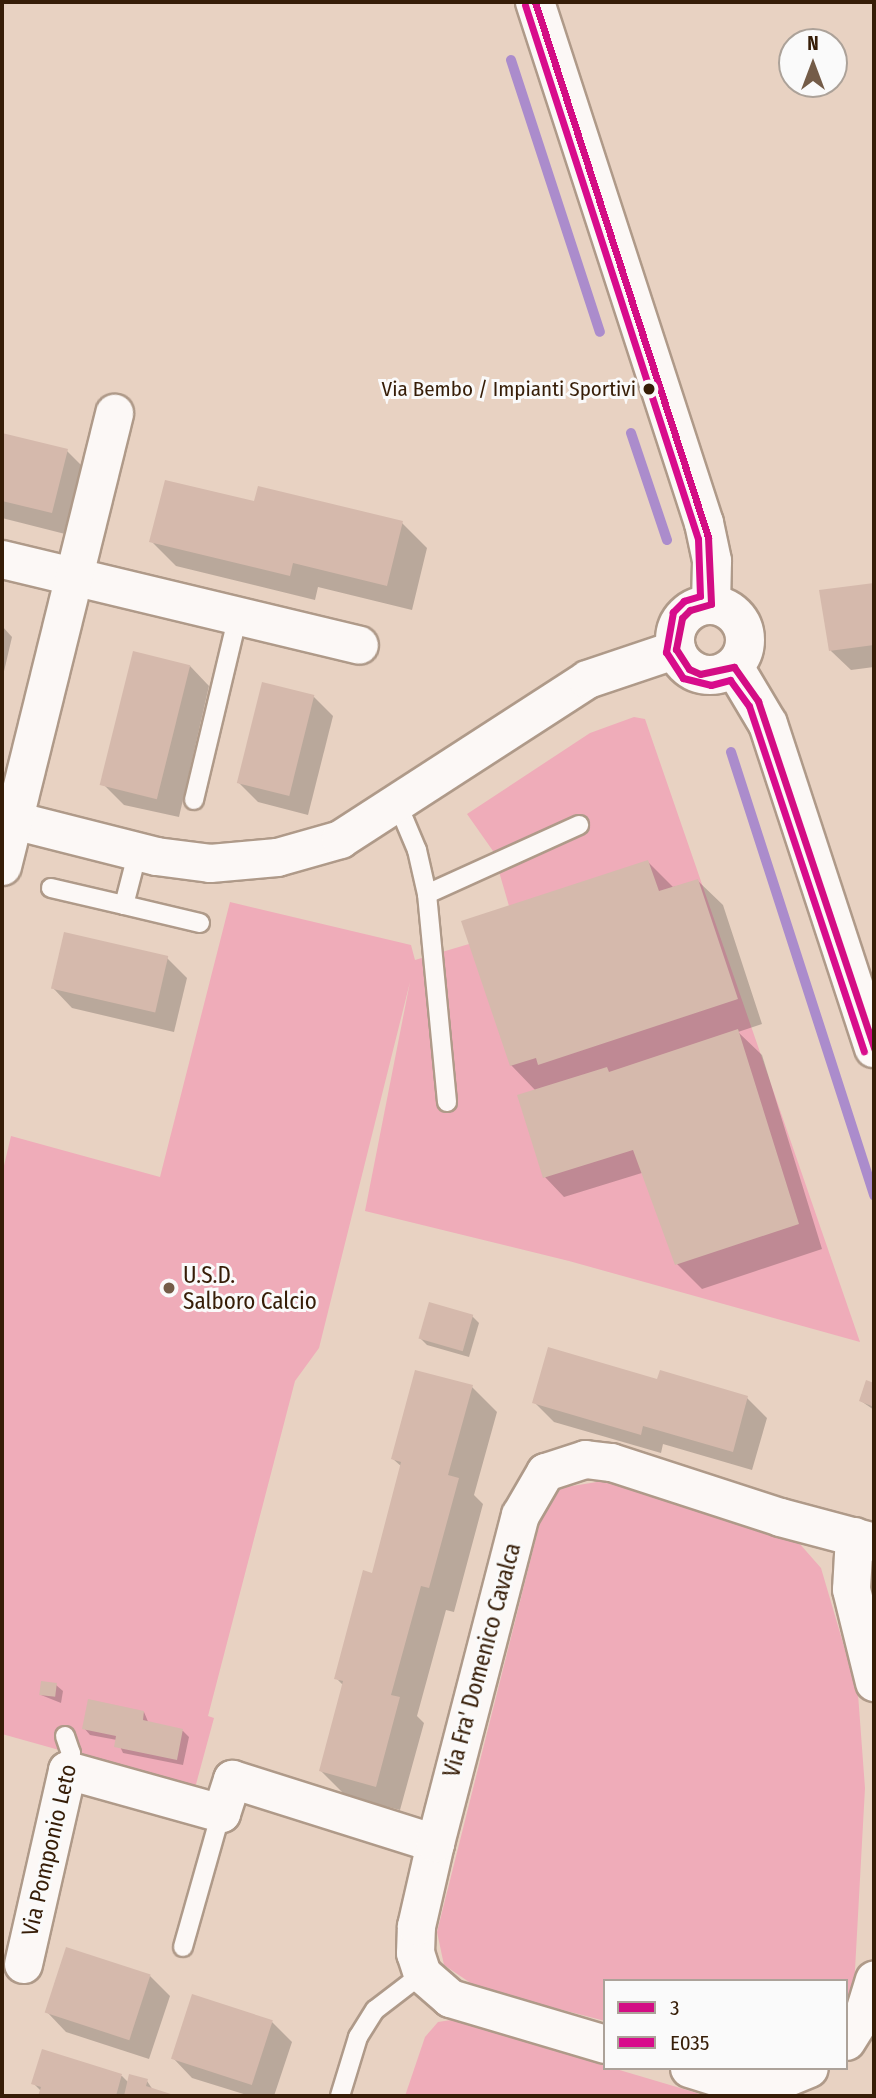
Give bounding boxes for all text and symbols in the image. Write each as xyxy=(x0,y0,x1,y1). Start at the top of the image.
north arrow xyxy=(778,28,848,98)
text: N xyxy=(807,32,819,55)
place label: Via Bembo / Impianti Sportivi xyxy=(382,376,636,402)
marker: Via Bembo / Impianti Sportivi xyxy=(642,382,656,396)
place label: U.S.D. Salboro Calcio xyxy=(183,1261,317,1315)
marker: U.S.D. Salboro Calcio xyxy=(161,1280,177,1296)
street label: Via Fra' Domenico Cavalca xyxy=(437,1540,527,1780)
street label: Via Pomponio Leto xyxy=(16,1761,82,1939)
legend xyxy=(603,1979,848,2070)
text: 3 xyxy=(670,1995,679,2021)
text: E035 xyxy=(670,2030,709,2056)

